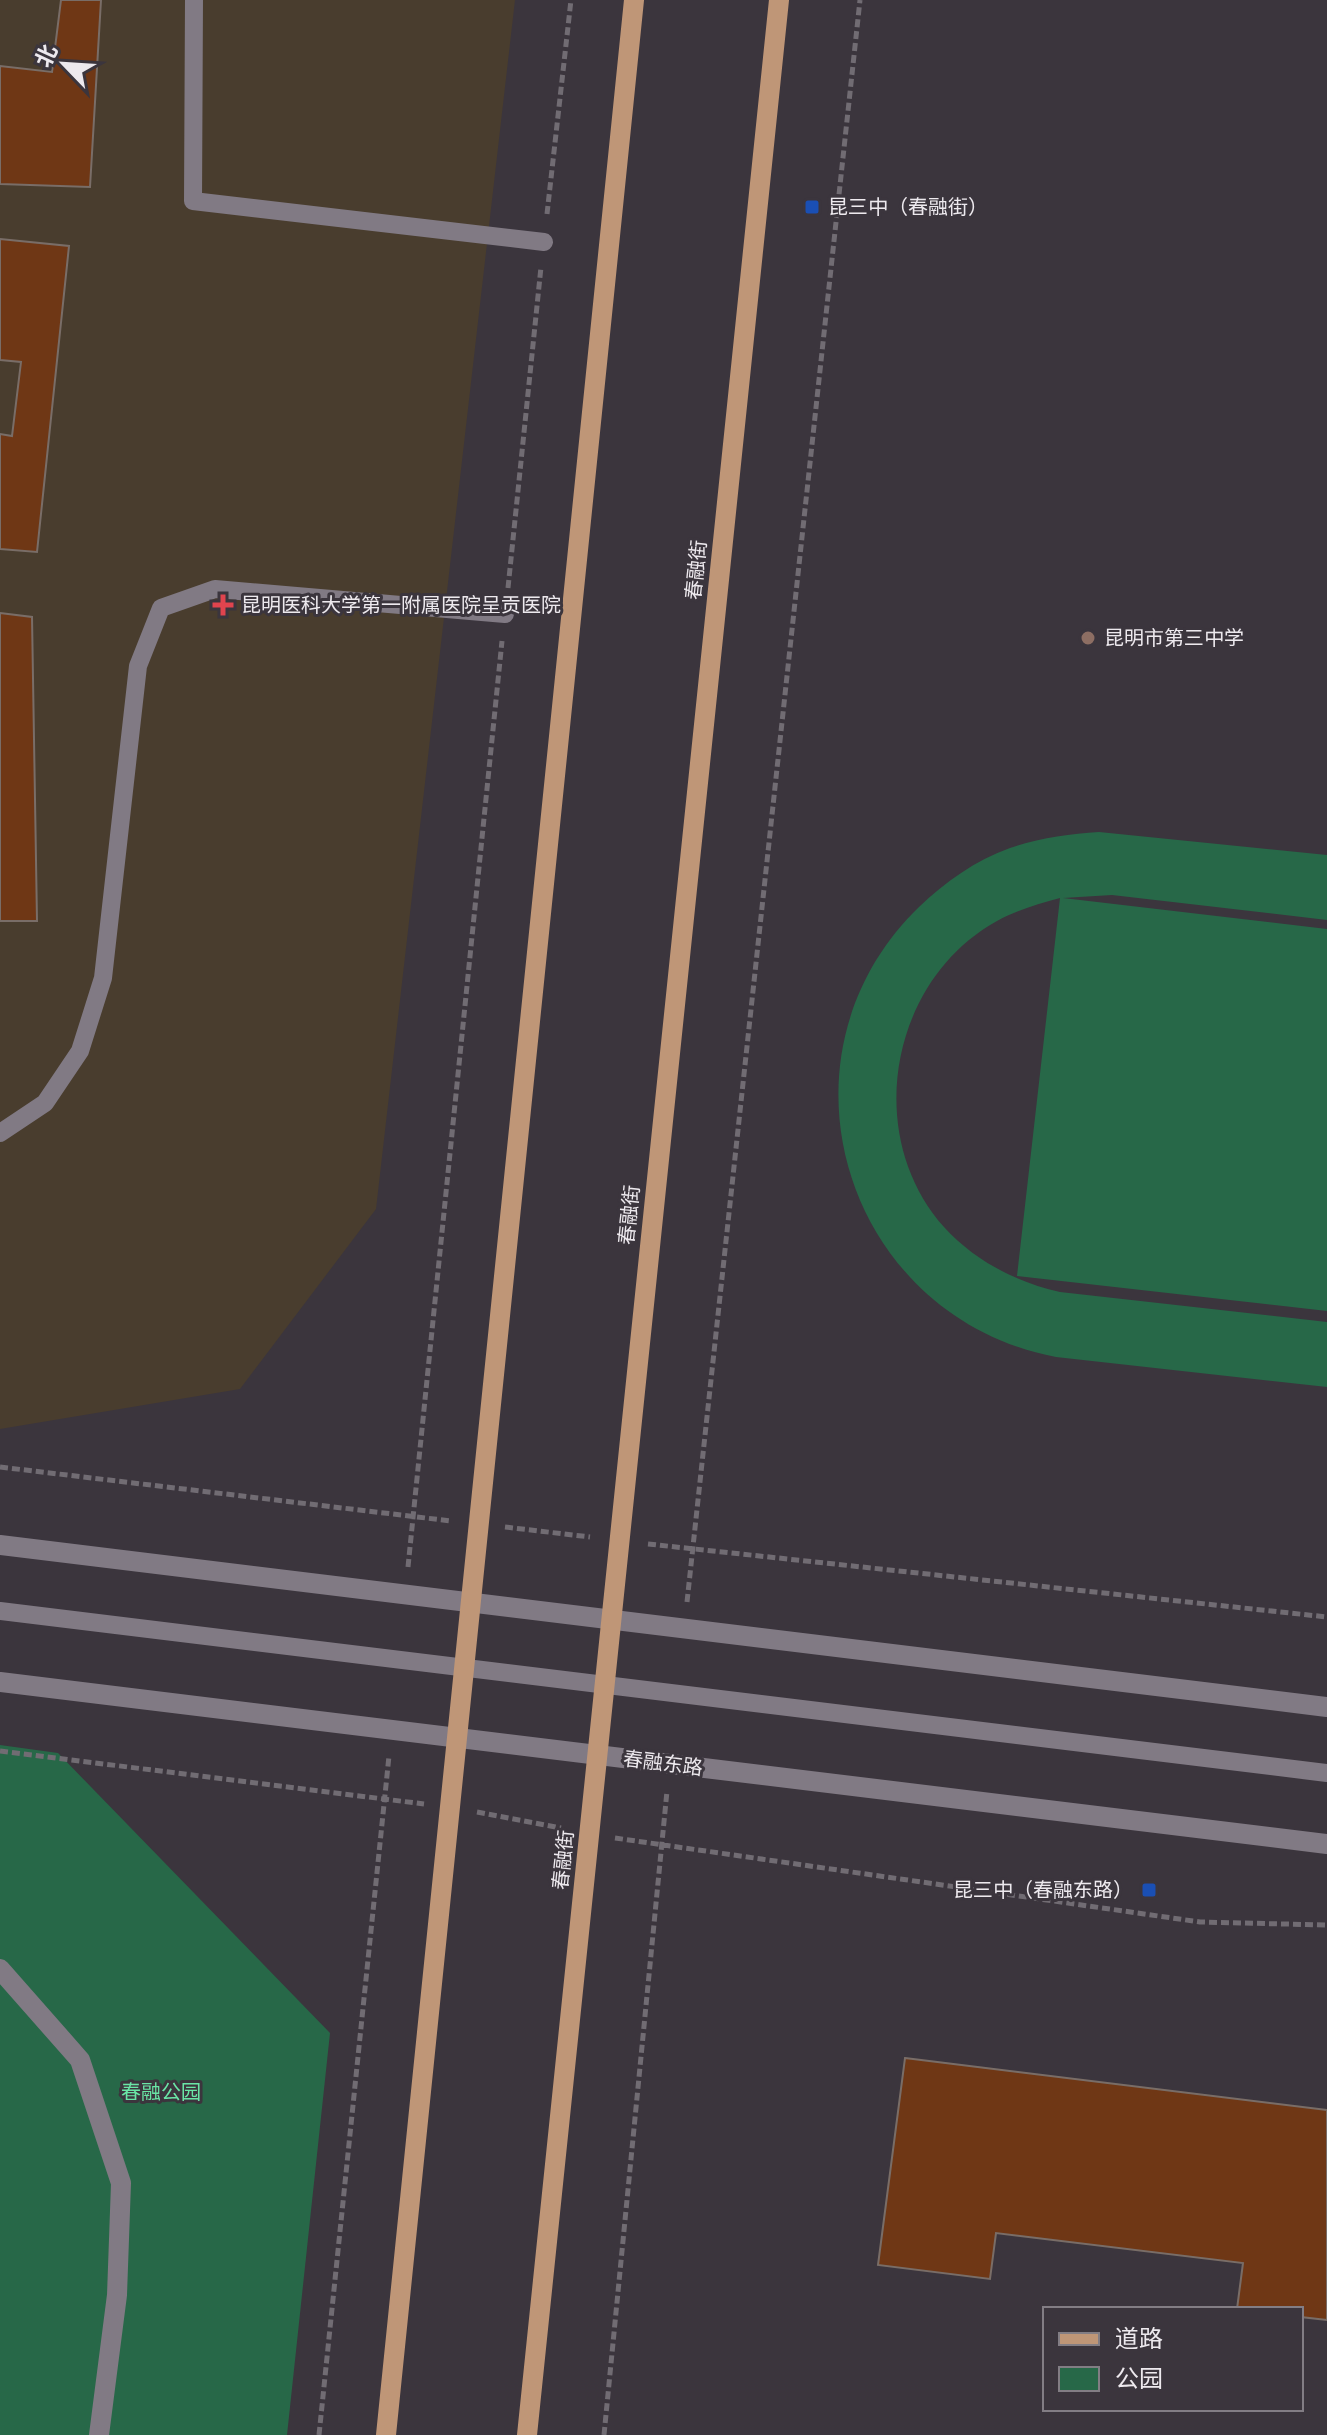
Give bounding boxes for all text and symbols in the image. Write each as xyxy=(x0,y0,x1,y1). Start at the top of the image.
north arrow xyxy=(24,24,104,104)
text: 北 xyxy=(29,40,64,72)
place label: 昆三中（春融街） xyxy=(828,194,988,220)
marker: 昆三中（春融街） xyxy=(803,198,821,216)
street label: 春融街 xyxy=(680,539,712,601)
place label: 昆明医科大学第一附属医院呈贡医院 xyxy=(241,592,561,618)
marker: 昆明医科大学第一附属医院呈贡医院 xyxy=(212,594,234,616)
place label: 昆明市第三中学 xyxy=(1104,625,1244,651)
marker: 昆明市第三中学 xyxy=(1079,629,1097,647)
street label: 春融街 xyxy=(613,1184,645,1246)
street label: 春融东路 xyxy=(622,1745,704,1781)
street label: 春融街 xyxy=(547,1829,579,1891)
place label: 昆三中（春融东路） xyxy=(953,1877,1133,1903)
marker: 昆三中（春融东路） xyxy=(1140,1881,1158,1899)
park label: 春融公园 xyxy=(121,2079,201,2105)
legend xyxy=(1043,2307,1303,2411)
text: 道路 xyxy=(1115,2323,1163,2354)
text: 公园 xyxy=(1115,2363,1163,2394)

